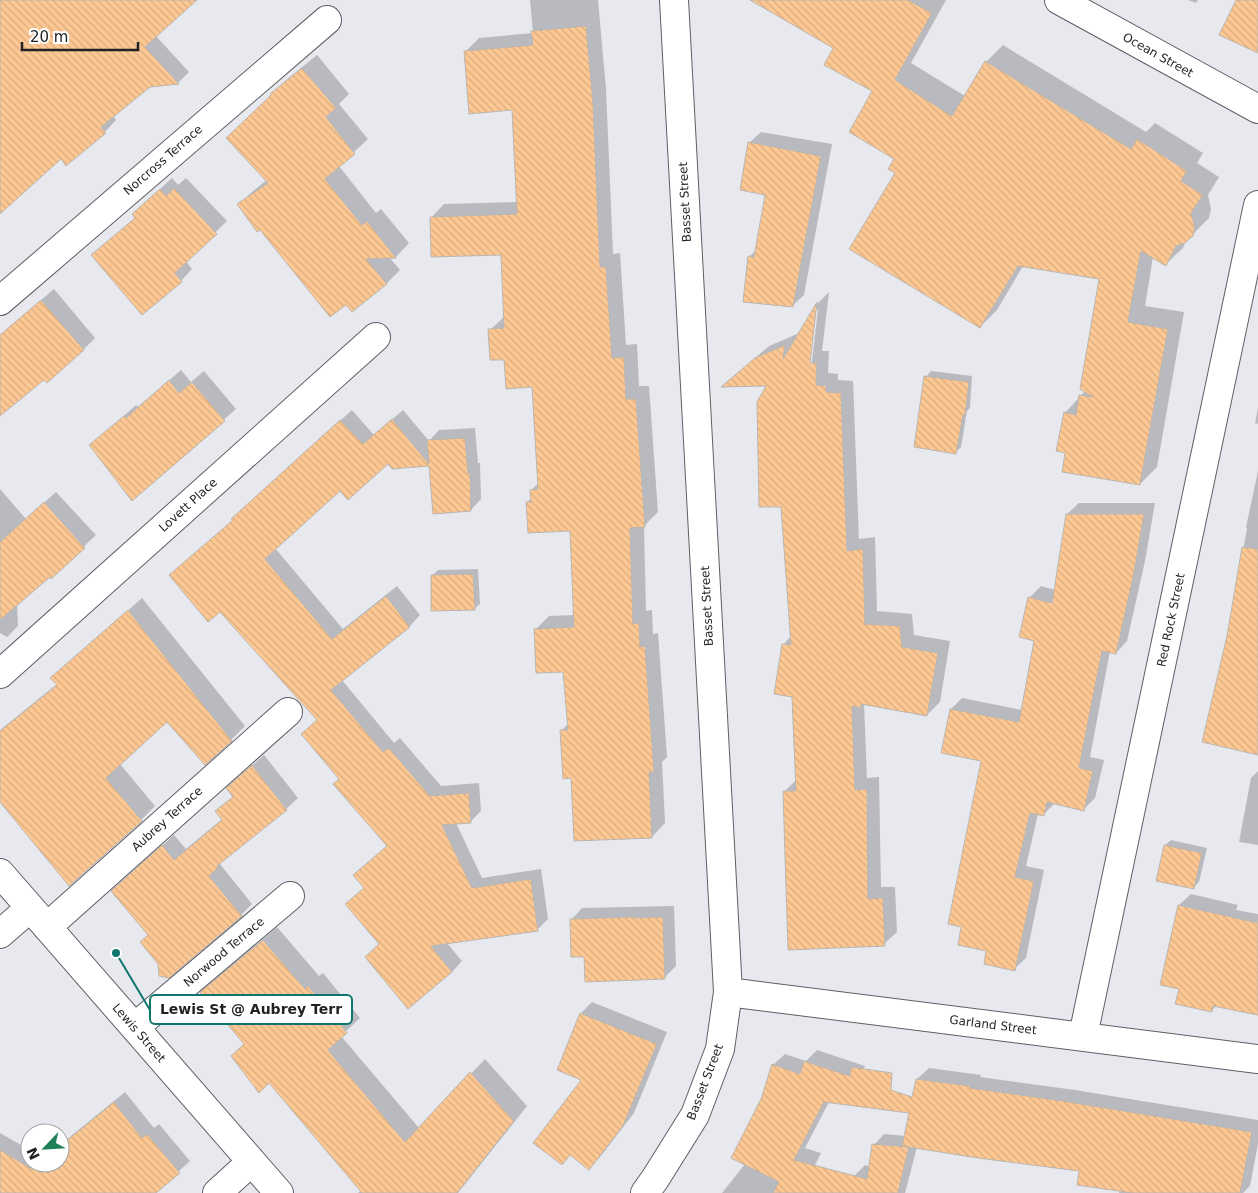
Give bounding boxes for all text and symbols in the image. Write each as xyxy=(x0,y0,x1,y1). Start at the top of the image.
scale bar xyxy=(22,20,139,52)
text: 20 m xyxy=(30,28,68,46)
street label: Ocean Street xyxy=(1120,30,1196,80)
street label: Norcross Terrace xyxy=(121,122,205,198)
street label: Basset Street xyxy=(676,161,694,243)
street label: Lovett Place xyxy=(156,475,220,535)
street label: Basset Street xyxy=(698,565,716,647)
street label: Red Rock Street xyxy=(1154,572,1188,668)
street label: Aubrey Terrace xyxy=(129,784,205,854)
street label: Norwood Terrace xyxy=(181,914,267,990)
callout: Lewis St @ Aubrey Terr xyxy=(150,995,352,1024)
street label: Lewis Street xyxy=(110,1001,169,1066)
text: Lewis St @ Aubrey Terr xyxy=(160,1001,342,1017)
street label: Garland Street xyxy=(949,1013,1038,1037)
street label: Basset Street xyxy=(684,1042,726,1122)
north arrow xyxy=(20,1123,70,1173)
text: N xyxy=(23,1145,43,1162)

